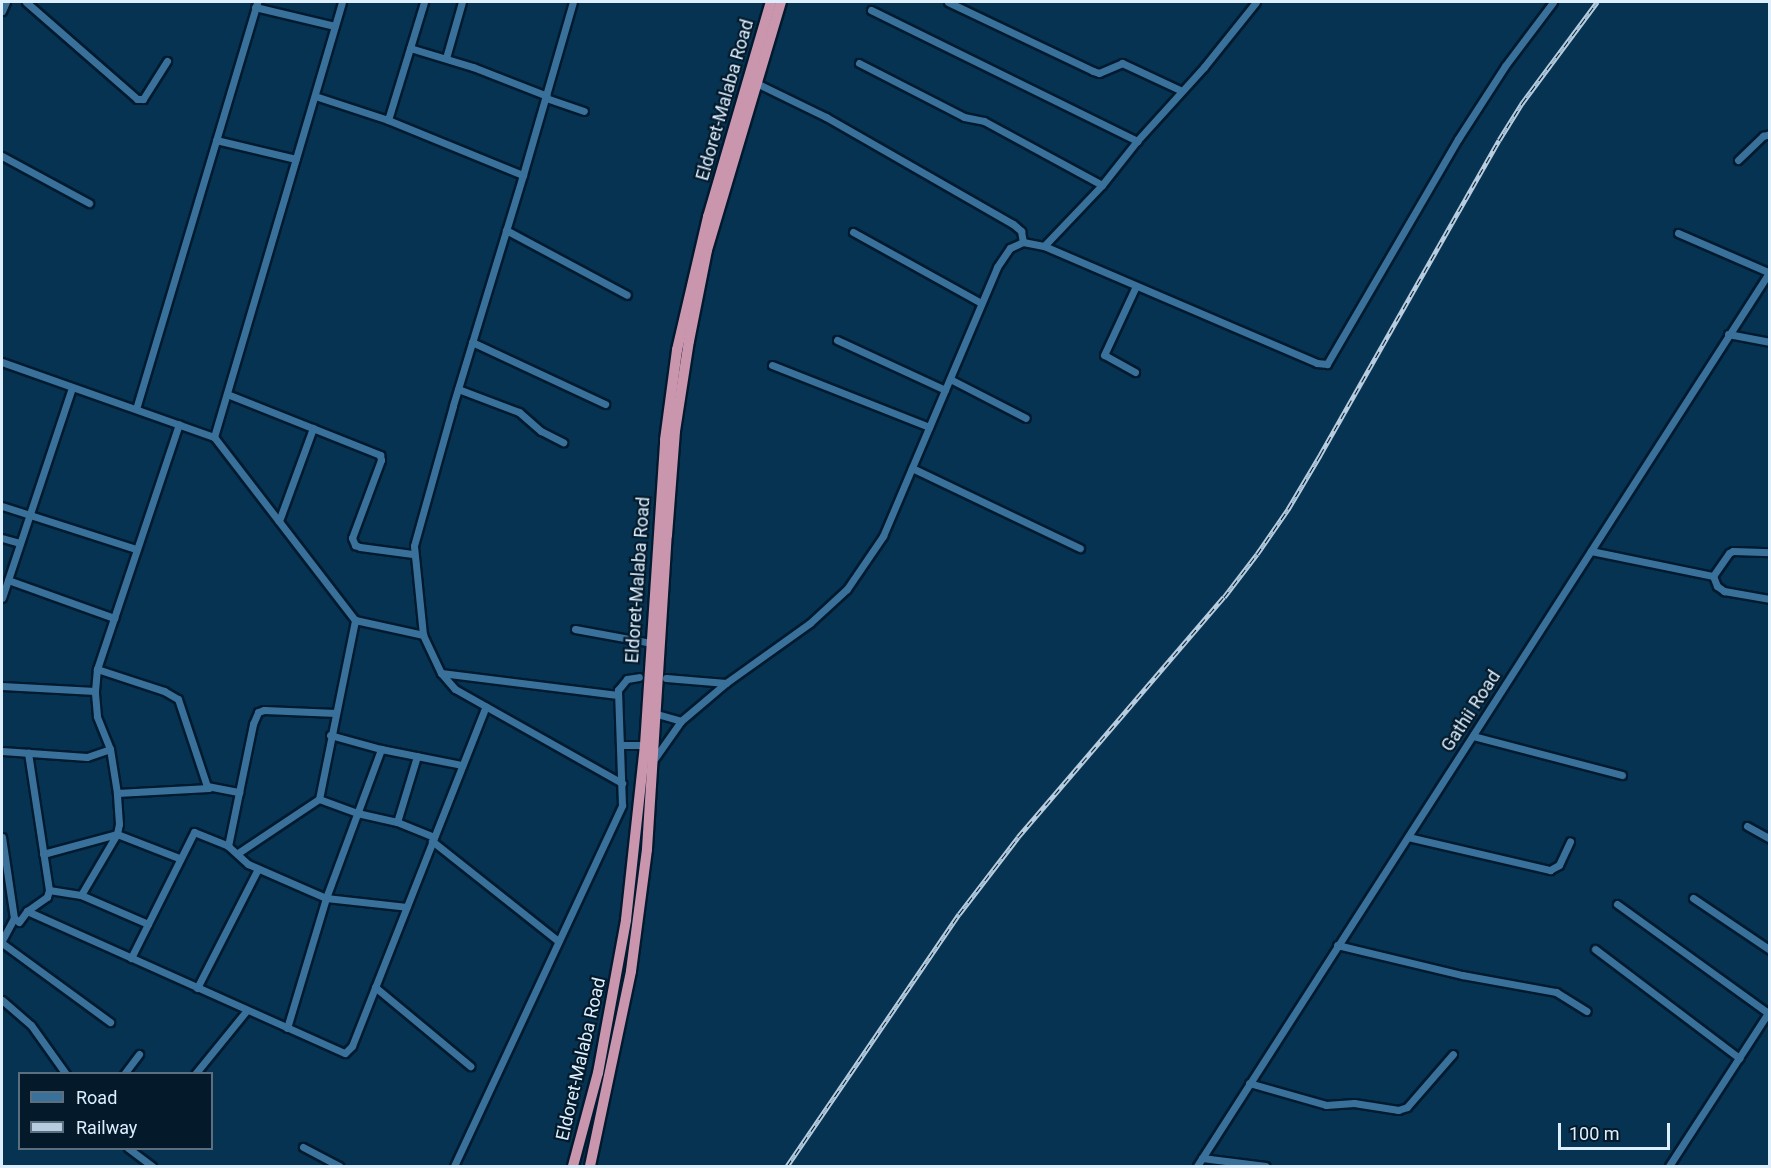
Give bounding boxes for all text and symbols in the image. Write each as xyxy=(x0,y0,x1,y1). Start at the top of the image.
street label: Eldoret-Malaba Road xyxy=(692,17,758,183)
street label: Eldoret-Malaba Road xyxy=(621,496,655,664)
street label: Gathii Road xyxy=(1437,666,1505,756)
street label: Eldoret-Malaba Road xyxy=(552,975,610,1143)
legend xyxy=(18,1072,213,1150)
text: Road xyxy=(76,1087,117,1108)
scale bar xyxy=(1561,1111,1674,1149)
text: Railway xyxy=(76,1117,137,1138)
text: 100 m xyxy=(1569,1123,1620,1144)

